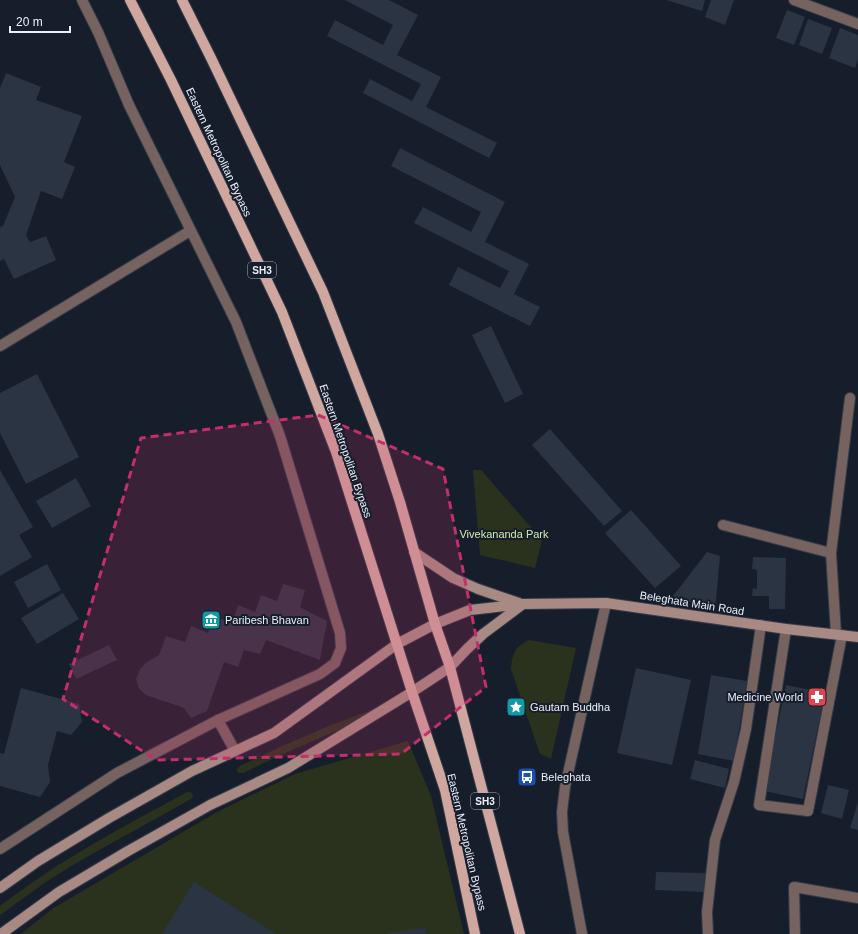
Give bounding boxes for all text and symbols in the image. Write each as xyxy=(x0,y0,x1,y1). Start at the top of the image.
scale bar xyxy=(10,8,70,34)
text: 20 m xyxy=(16,15,43,29)
street label: Eastern Metropolitan Bypass xyxy=(184,86,254,219)
road number: SH3 xyxy=(248,262,276,278)
street label: Eastern Metropolitan Bypass xyxy=(317,383,375,520)
park label: Vivekananda Park xyxy=(459,528,549,540)
street label: Beleghata Main Road xyxy=(639,589,745,617)
museum icon: Paribesh Bhavan xyxy=(200,609,222,631)
place label: Paribesh Bhavan xyxy=(225,614,309,626)
pharmacy icon: Medicine World xyxy=(806,686,828,708)
place label: Medicine World xyxy=(727,691,803,703)
place icon: Gautam Buddha xyxy=(505,696,527,718)
place label: Gautam Buddha xyxy=(530,701,611,713)
bus stop icon: Beleghata xyxy=(516,766,538,788)
place label: Beleghata xyxy=(541,771,591,783)
street label: Eastern Metropolitan Bypass xyxy=(445,772,489,912)
road number: SH3 xyxy=(471,793,499,809)

